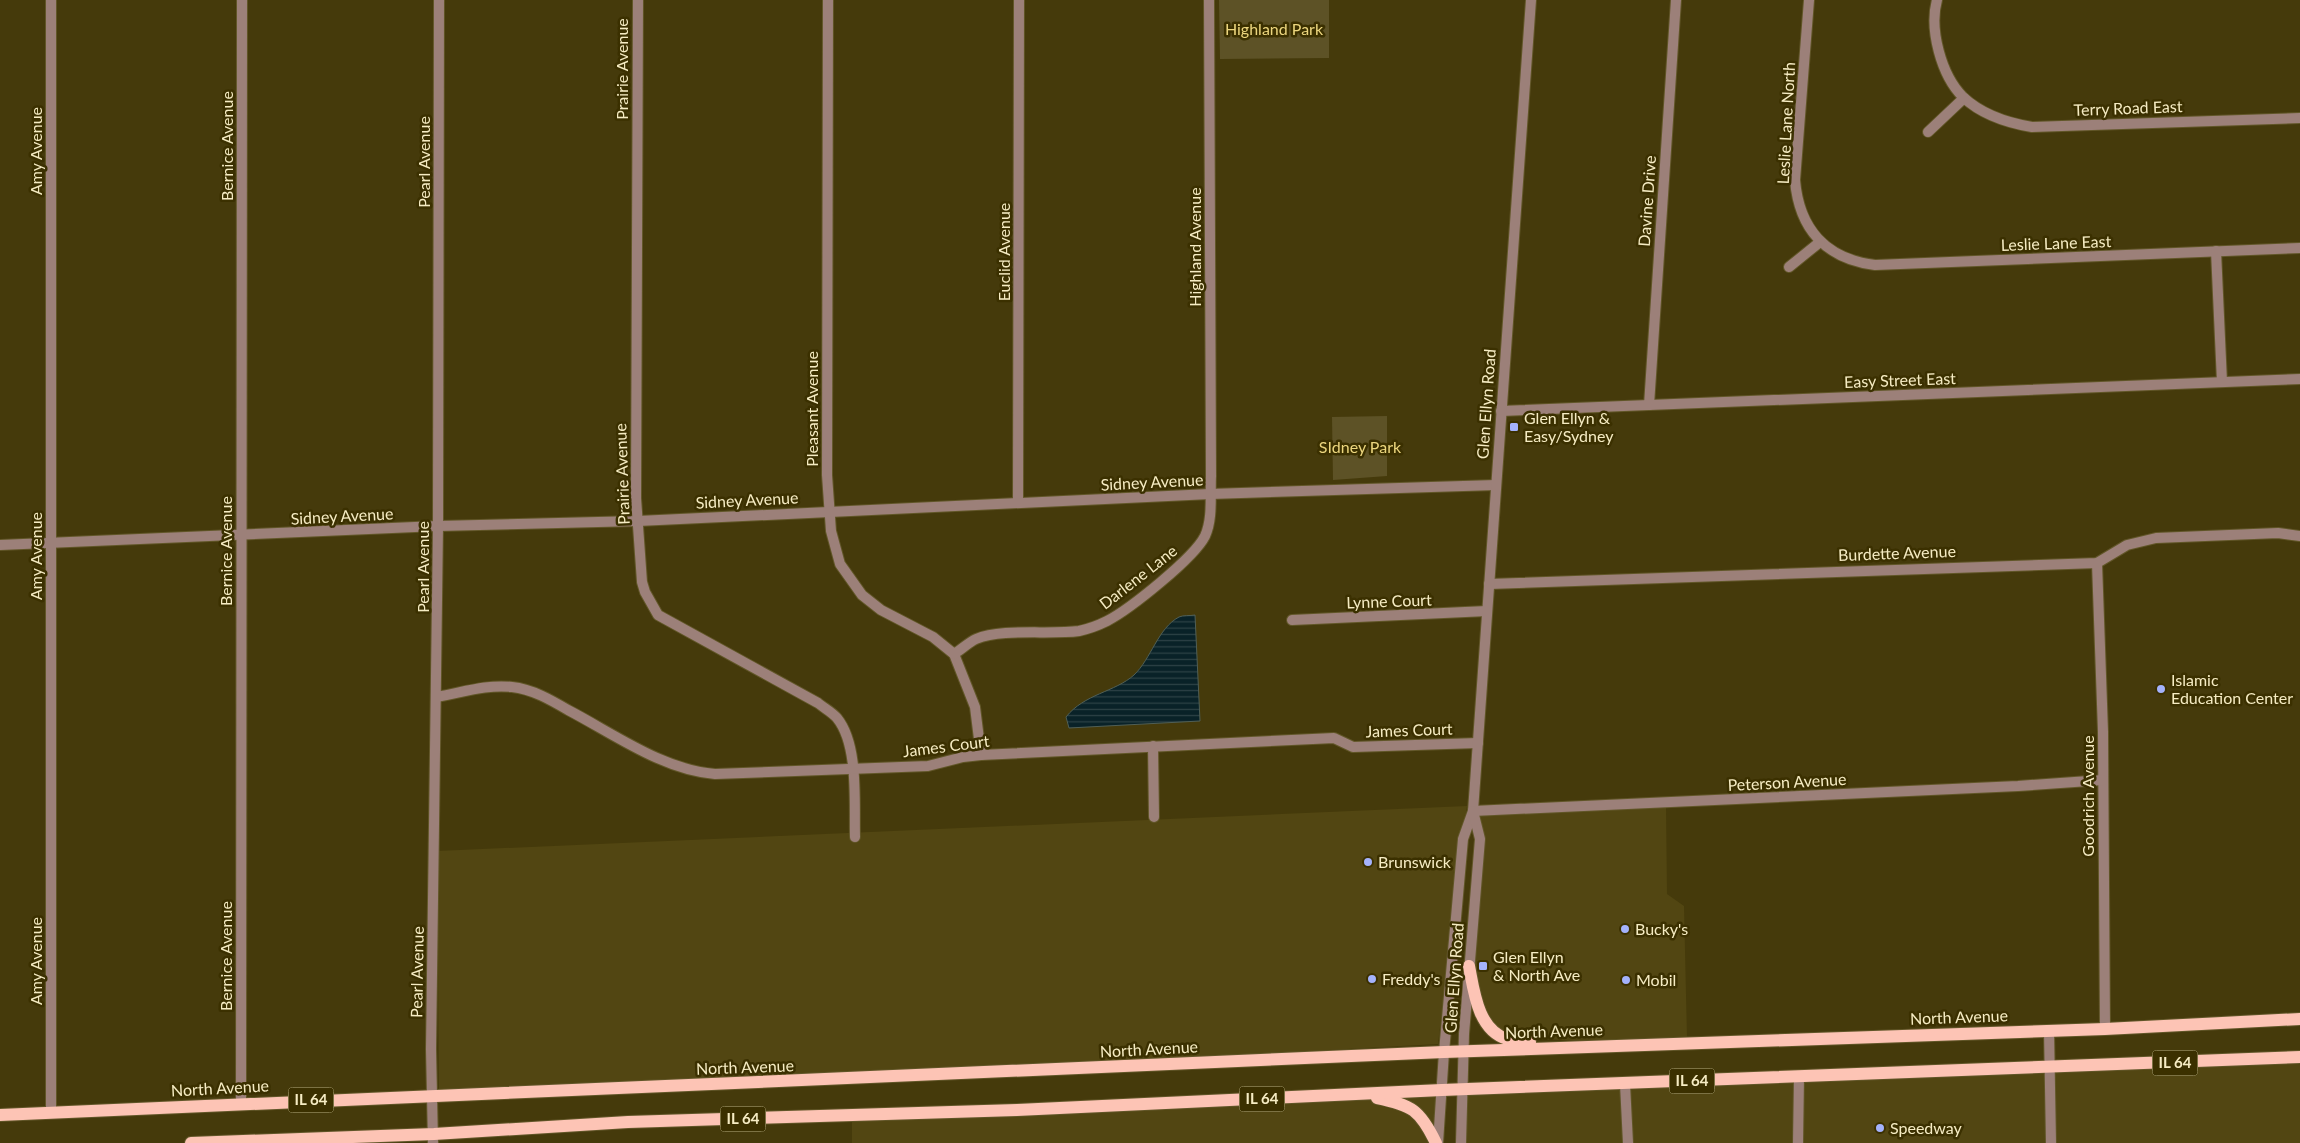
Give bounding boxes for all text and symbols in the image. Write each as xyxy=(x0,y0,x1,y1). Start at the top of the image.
street label: Prairie Avenue xyxy=(612,18,631,120)
park label: Highland Park xyxy=(1225,19,1324,38)
street label: Leslie Lane North xyxy=(1773,61,1798,185)
street label: Bernice Avenue xyxy=(217,91,236,201)
street label: Terry Road East xyxy=(2073,96,2183,119)
street label: Amy Avenue xyxy=(26,107,45,195)
street label: Pearl Avenue xyxy=(414,116,433,208)
street label: Davine Drive xyxy=(1634,155,1659,247)
street label: Highland Avenue xyxy=(1185,187,1204,307)
street label: Euclid Avenue xyxy=(994,203,1013,301)
street label: Leslie Lane East xyxy=(2000,231,2112,254)
street label: Glen Ellyn Road xyxy=(1472,348,1499,460)
street label: Pleasant Avenue xyxy=(802,351,821,467)
street label: Easy Street East xyxy=(1844,368,1956,391)
place label: Glen Ellyn & Easy/Sydney xyxy=(1524,408,1614,445)
marker: Glen Ellyn & Easy/Sydney xyxy=(1508,421,1520,433)
street label: Prairie Avenue xyxy=(610,423,633,525)
park label: SIdney Park xyxy=(1319,437,1402,456)
street label: Sidney Avenue xyxy=(1100,469,1204,494)
street label: Sidney Avenue xyxy=(695,487,799,512)
street label: Bernice Avenue xyxy=(216,496,235,606)
street label: Sidney Avenue xyxy=(290,503,394,528)
street label: Amy Avenue xyxy=(26,512,45,600)
street label: Pearl Avenue xyxy=(413,521,432,613)
street label: Darlene Lane xyxy=(1095,540,1180,613)
street label: Burdette Avenue xyxy=(1838,541,1956,564)
street label: Lynne Court xyxy=(1346,590,1432,611)
place label: Islamic Education Center xyxy=(2171,670,2293,707)
marker: Islamic Education Center xyxy=(2155,683,2167,695)
street label: James Court xyxy=(1365,718,1453,741)
street label: James Court xyxy=(902,731,991,760)
street label: Goodrich Avenue xyxy=(2078,735,2097,857)
street label: Peterson Avenue xyxy=(1727,769,1847,794)
place label: Brunswick xyxy=(1378,852,1452,871)
marker: Brunswick xyxy=(1362,856,1374,868)
street label: Bernice Avenue xyxy=(216,901,235,1011)
street label: Amy Avenue xyxy=(26,917,45,1005)
place label: Bucky's xyxy=(1635,919,1688,938)
street label: Glen Ellyn Road xyxy=(1440,922,1467,1034)
marker: Bucky's xyxy=(1619,923,1631,935)
street label: Pearl Avenue xyxy=(406,926,427,1018)
place label: Glen Ellyn & North Ave xyxy=(1493,947,1580,984)
marker: Glen Ellyn & North Ave xyxy=(1477,960,1489,972)
place label: Freddy's xyxy=(1382,969,1441,988)
place label: Mobil xyxy=(1636,970,1676,989)
marker: Freddy's xyxy=(1366,973,1378,985)
marker: Mobil xyxy=(1620,974,1632,986)
street label: North Avenue xyxy=(1910,1005,2008,1028)
street label: North Avenue xyxy=(1505,1019,1603,1042)
street label: North Avenue xyxy=(1100,1036,1198,1061)
road number: IL 64 xyxy=(2152,1050,2198,1076)
street label: North Avenue xyxy=(696,1055,794,1078)
road number: IL 64 xyxy=(1670,1068,1714,1094)
street label: North Avenue xyxy=(171,1075,269,1100)
road number: IL 64 xyxy=(1240,1086,1284,1112)
road number: IL 64 xyxy=(288,1088,334,1112)
road number: IL 64 xyxy=(720,1106,766,1132)
place label: Speedway xyxy=(1890,1118,1963,1137)
marker: Speedway xyxy=(1874,1122,1886,1134)

